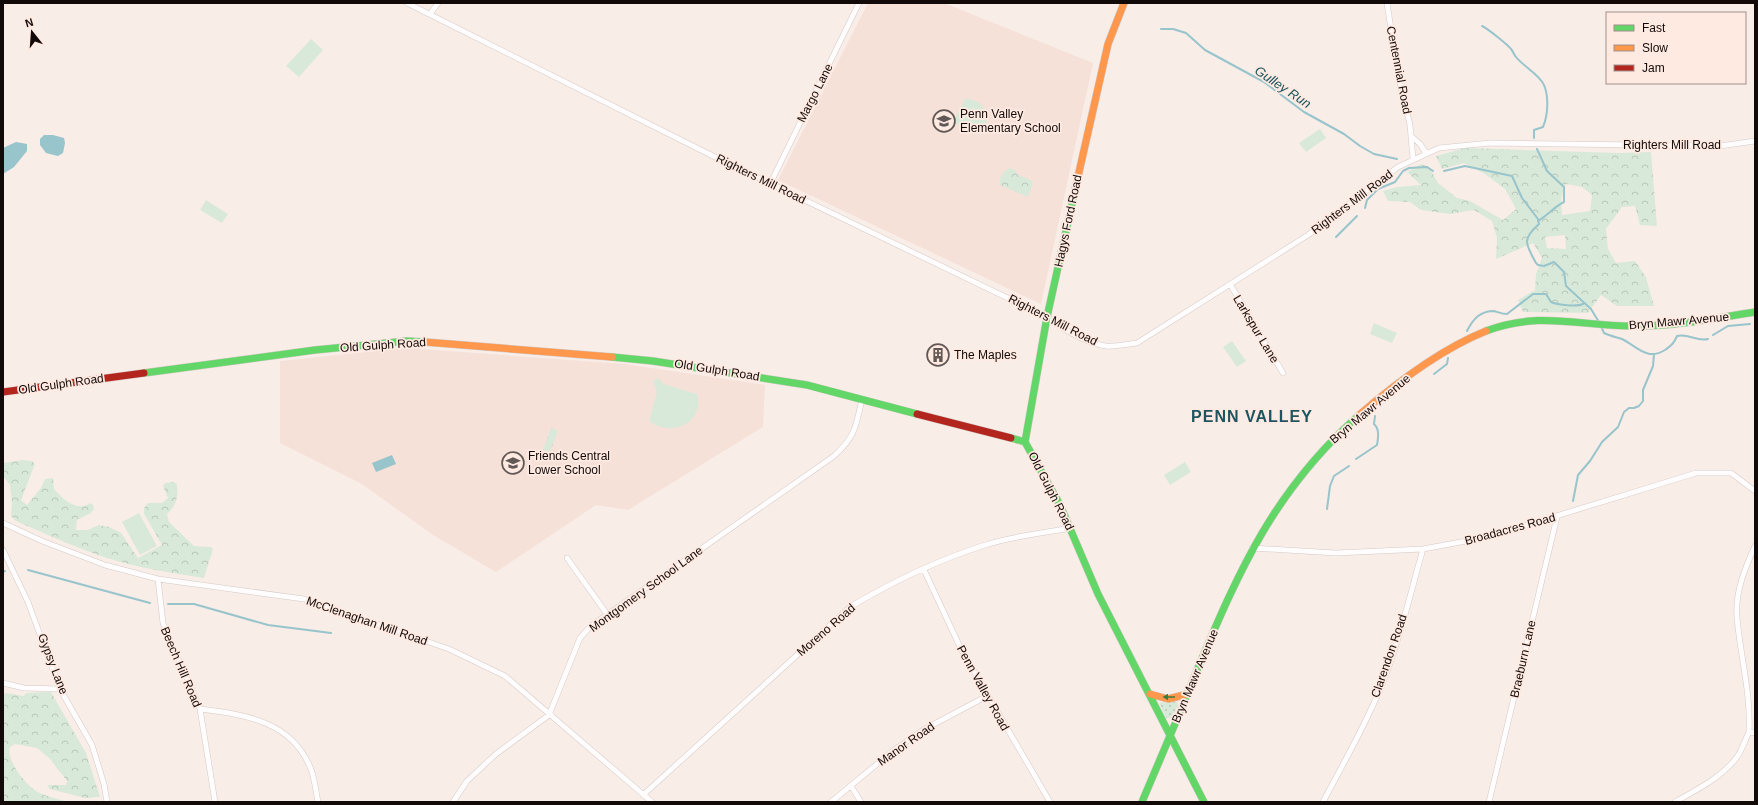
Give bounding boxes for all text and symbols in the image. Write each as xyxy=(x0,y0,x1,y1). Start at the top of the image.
north arrow xyxy=(12,12,52,52)
legend xyxy=(1606,12,1746,84)
text: N xyxy=(24,16,35,29)
text: Fast xyxy=(1642,21,1666,35)
street label: Centennial Road xyxy=(1384,25,1414,115)
text: Slow xyxy=(1642,41,1668,55)
street label: Margo Lane xyxy=(794,61,836,125)
text: Jam xyxy=(1642,61,1665,75)
water label: Gulley Run xyxy=(1252,63,1314,111)
place label: Penn Valley Elementary School xyxy=(960,107,1061,135)
school or university icon: Penn Valley Elementary School xyxy=(931,108,957,134)
street label: Righters Mill Road xyxy=(1623,138,1721,152)
street label: Righters Mill Road xyxy=(714,151,808,207)
street label: Righters Mill Road xyxy=(1309,167,1395,237)
street label: Hagys Ford Road xyxy=(1051,174,1085,268)
street label: Righters Mill Road xyxy=(1006,292,1100,348)
street label: Larkspur Lane xyxy=(1230,293,1282,366)
street label: Bryn Mawr Avenue xyxy=(1628,310,1730,332)
street label: Old Gulph Road xyxy=(340,335,426,355)
building icon: The Maples xyxy=(925,342,951,368)
place label: The Maples xyxy=(954,348,1017,362)
street label: Old Gulph Road xyxy=(673,356,761,384)
street label: Old Gulph Road xyxy=(17,371,105,397)
street label: Bryn Mawr Avenue xyxy=(1327,371,1413,447)
district label: PENN VALLEY xyxy=(1191,408,1313,425)
place label: Friends Central Lower School xyxy=(528,449,610,477)
street label: Old Gulph Road xyxy=(1025,449,1077,533)
school or university icon: Friends Central Lower School xyxy=(500,450,526,476)
street label: Broadacres Road xyxy=(1463,510,1557,548)
street label: Montgomery School Lane xyxy=(587,543,706,635)
street label: McClenaghan Mill Road xyxy=(304,594,430,648)
street label: Moreno Road xyxy=(794,601,858,659)
street label: Clarendon Road xyxy=(1368,612,1410,700)
street label: Braeburn Lane xyxy=(1507,618,1539,699)
street label: Beech Hill Road xyxy=(158,625,204,709)
street label: Bryn Mawr Avenue xyxy=(1169,627,1221,725)
street label: Gypsy Lane xyxy=(35,632,71,697)
street label: Penn Valley Road xyxy=(954,643,1012,733)
one-way arrow xyxy=(1163,694,1175,701)
street label: Manor Road xyxy=(875,719,937,769)

